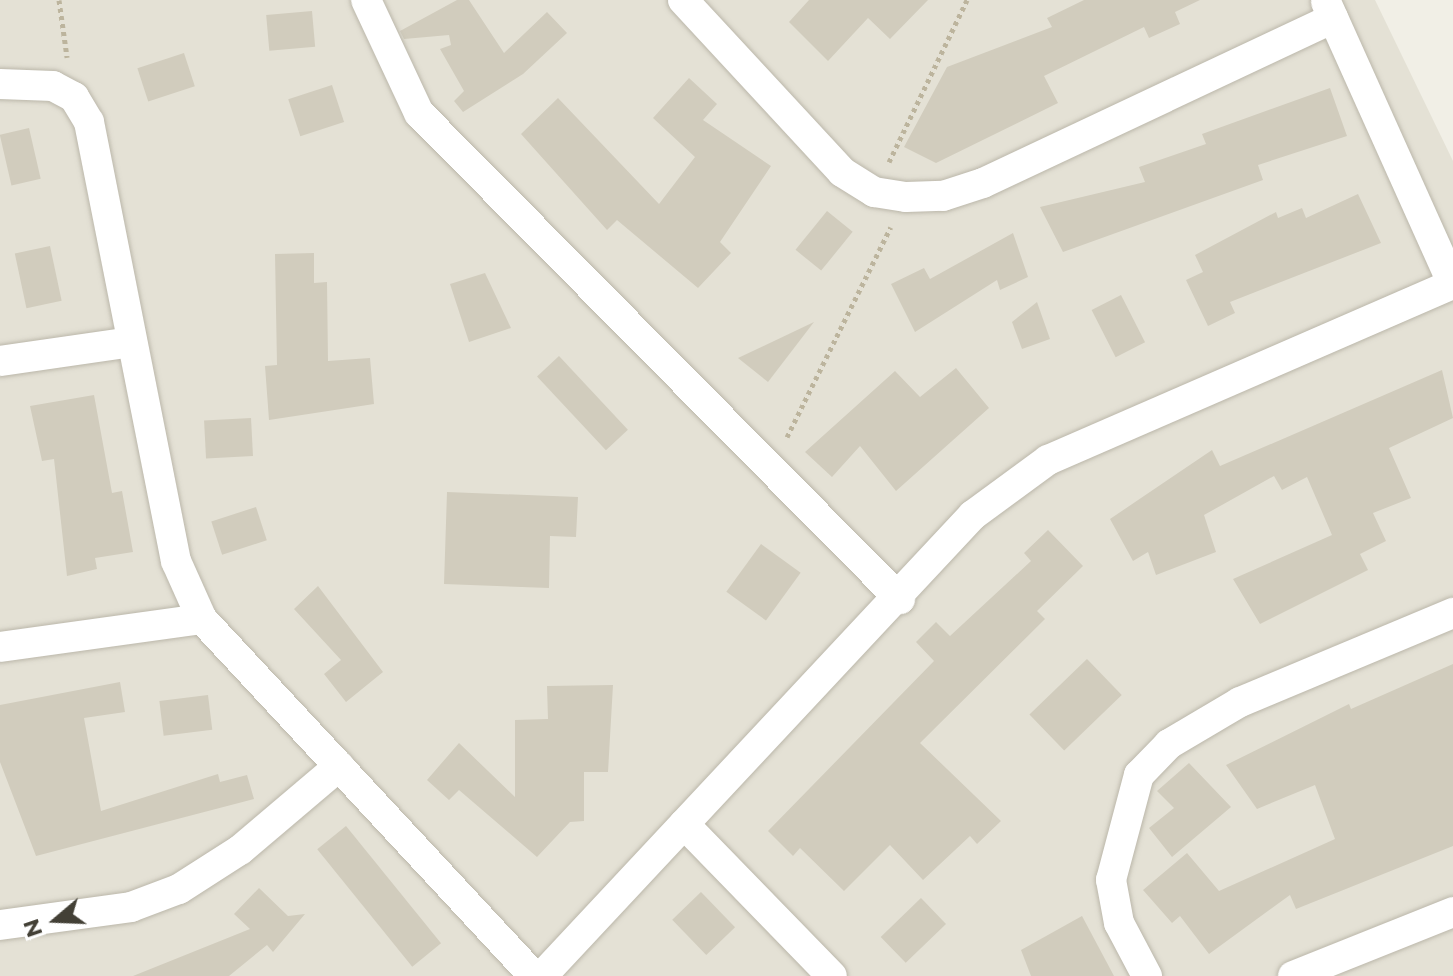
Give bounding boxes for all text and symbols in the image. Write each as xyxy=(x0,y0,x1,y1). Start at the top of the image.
north arrow xyxy=(16,880,96,960)
text: N xyxy=(17,915,48,941)

